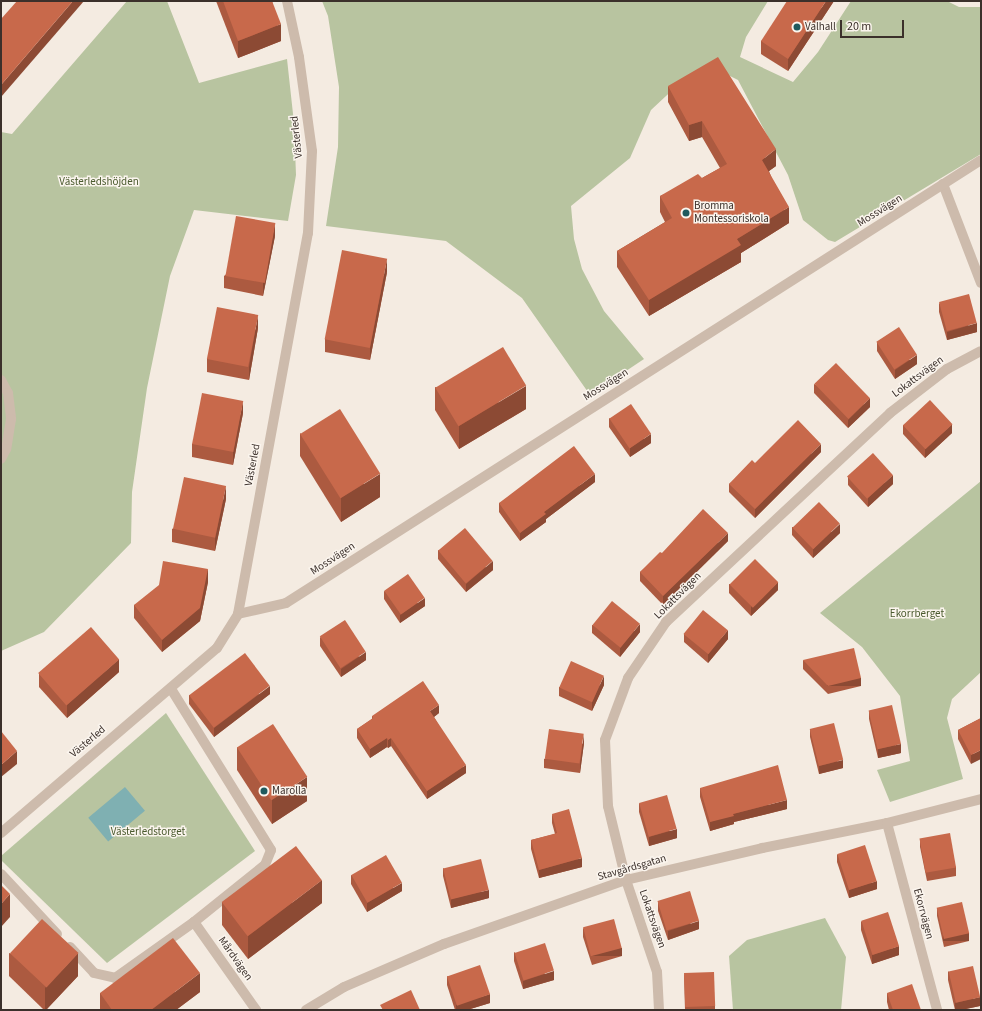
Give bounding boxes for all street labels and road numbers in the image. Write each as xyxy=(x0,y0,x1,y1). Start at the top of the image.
street label: Västerled xyxy=(288,115,306,159)
street label: Mossvägen xyxy=(855,192,905,230)
street label: Lokattsvägen xyxy=(890,353,946,401)
street label: Mossvägen xyxy=(581,366,631,404)
street label: Västerled xyxy=(242,443,264,487)
street label: Mossvägen xyxy=(308,540,358,578)
street label: Lokattsvägen xyxy=(652,570,704,622)
street label: Västerled xyxy=(67,723,109,761)
street label: Stavgårdsgatan xyxy=(596,852,668,884)
street label: Ekorrvägen xyxy=(910,887,936,941)
street label: Lokattsvägen xyxy=(636,888,668,950)
street label: Mårdvägen xyxy=(215,934,255,984)

